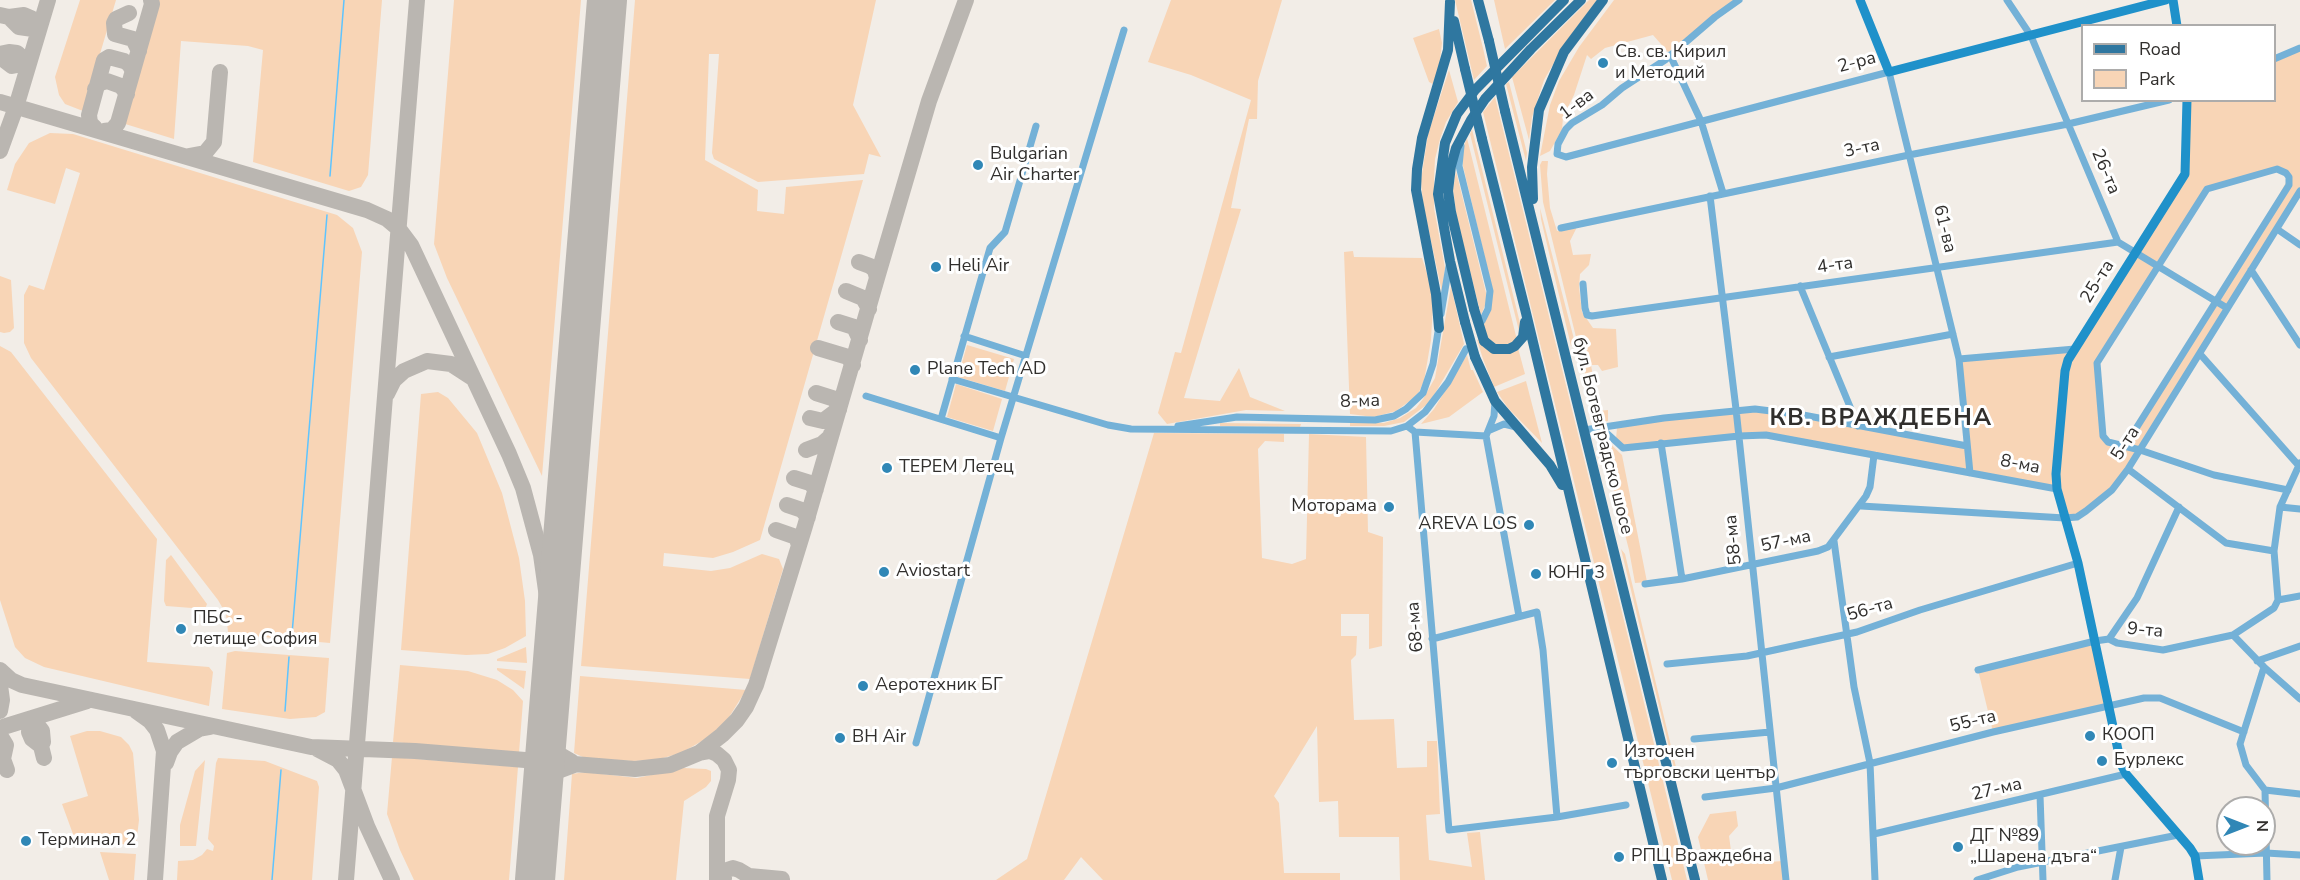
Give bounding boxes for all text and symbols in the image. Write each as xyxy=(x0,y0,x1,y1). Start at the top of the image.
legend xyxy=(2081,24,2276,102)
text: Road xyxy=(2139,37,2181,61)
place label: Св. св. Кирил и Методий xyxy=(1615,42,1726,84)
street label: 2-ра xyxy=(1835,48,1879,78)
marker: Св. св. Кирил и Методий xyxy=(1596,56,1610,70)
text: Park xyxy=(2139,67,2175,91)
street label: 1-ва xyxy=(1555,85,1599,125)
street label: 3-та xyxy=(1842,135,1882,163)
place label: Bulgarian Air Charter xyxy=(990,144,1079,186)
street label: 26-та xyxy=(2086,146,2124,198)
marker: Bulgarian Air Charter xyxy=(971,158,985,172)
street label: 61-ва xyxy=(1928,203,1960,255)
street label: 4-та xyxy=(1816,253,1854,279)
place label: Heli Air xyxy=(948,256,1009,278)
street label: 25-та xyxy=(2076,256,2120,308)
marker: Heli Air xyxy=(929,260,943,274)
street label: бул. Ботевградско шосе xyxy=(1567,335,1637,537)
place label: Plane Tech AD xyxy=(927,359,1046,381)
marker: Plane Tech AD xyxy=(908,363,922,377)
street label: 8-ма xyxy=(1340,391,1380,413)
district label: КВ. ВРАЖДЕБНА xyxy=(1769,405,1993,433)
street label: 5-та xyxy=(2107,423,2145,465)
street label: 8-ма xyxy=(1998,451,2042,479)
place label: ТЕРЕМ Летец xyxy=(899,457,1014,479)
marker: ТЕРЕМ Летец xyxy=(880,461,894,475)
place label: Моторама xyxy=(1291,496,1377,518)
marker: Моторама xyxy=(1382,500,1396,514)
place label: AREVA LOS xyxy=(1418,514,1517,536)
street label: 58-ма xyxy=(1721,514,1747,566)
marker: AREVA LOS xyxy=(1522,518,1536,532)
street label: 57-ма xyxy=(1759,526,1813,558)
place label: Aviostart xyxy=(896,561,970,583)
place label: ЮНГ 3 xyxy=(1548,563,1605,585)
marker: Aviostart xyxy=(877,565,891,579)
marker: ЮНГ 3 xyxy=(1529,567,1543,581)
street label: 56-та xyxy=(1844,593,1896,627)
street label: 68-ма xyxy=(1403,601,1429,653)
place label: ПБС - летище София xyxy=(193,608,317,650)
street label: 9-та xyxy=(2126,619,2164,643)
marker: ПБС - летище София xyxy=(174,622,188,636)
place label: Аеротехник БГ xyxy=(875,675,1003,697)
marker: Аеротехник БГ xyxy=(856,679,870,693)
street label: 55-та xyxy=(1948,706,1998,738)
place label: КООП xyxy=(2102,725,2155,747)
place label: BH Air xyxy=(852,727,906,749)
marker: КООП xyxy=(2083,729,2097,743)
marker: BH Air xyxy=(833,731,847,745)
place label: Източен търговски център xyxy=(1624,742,1776,784)
place label: Бурлекс xyxy=(2114,750,2184,772)
marker: Бурлекс xyxy=(2095,754,2109,768)
marker: Източен търговски център xyxy=(1605,756,1619,770)
street label: 27-ма xyxy=(1970,774,2024,806)
north arrow xyxy=(2216,796,2276,856)
text: N xyxy=(2251,820,2273,832)
place label: ДГ №89 „Шарена дъга“ xyxy=(1970,826,2097,868)
place label: Терминал 2 xyxy=(38,830,136,852)
marker: Терминал 2 xyxy=(19,834,33,848)
marker: ДГ №89 „Шарена дъга“ xyxy=(1951,840,1965,854)
place label: РПЦ Враждебна xyxy=(1631,846,1772,868)
marker: РПЦ Враждебна xyxy=(1612,850,1626,864)

